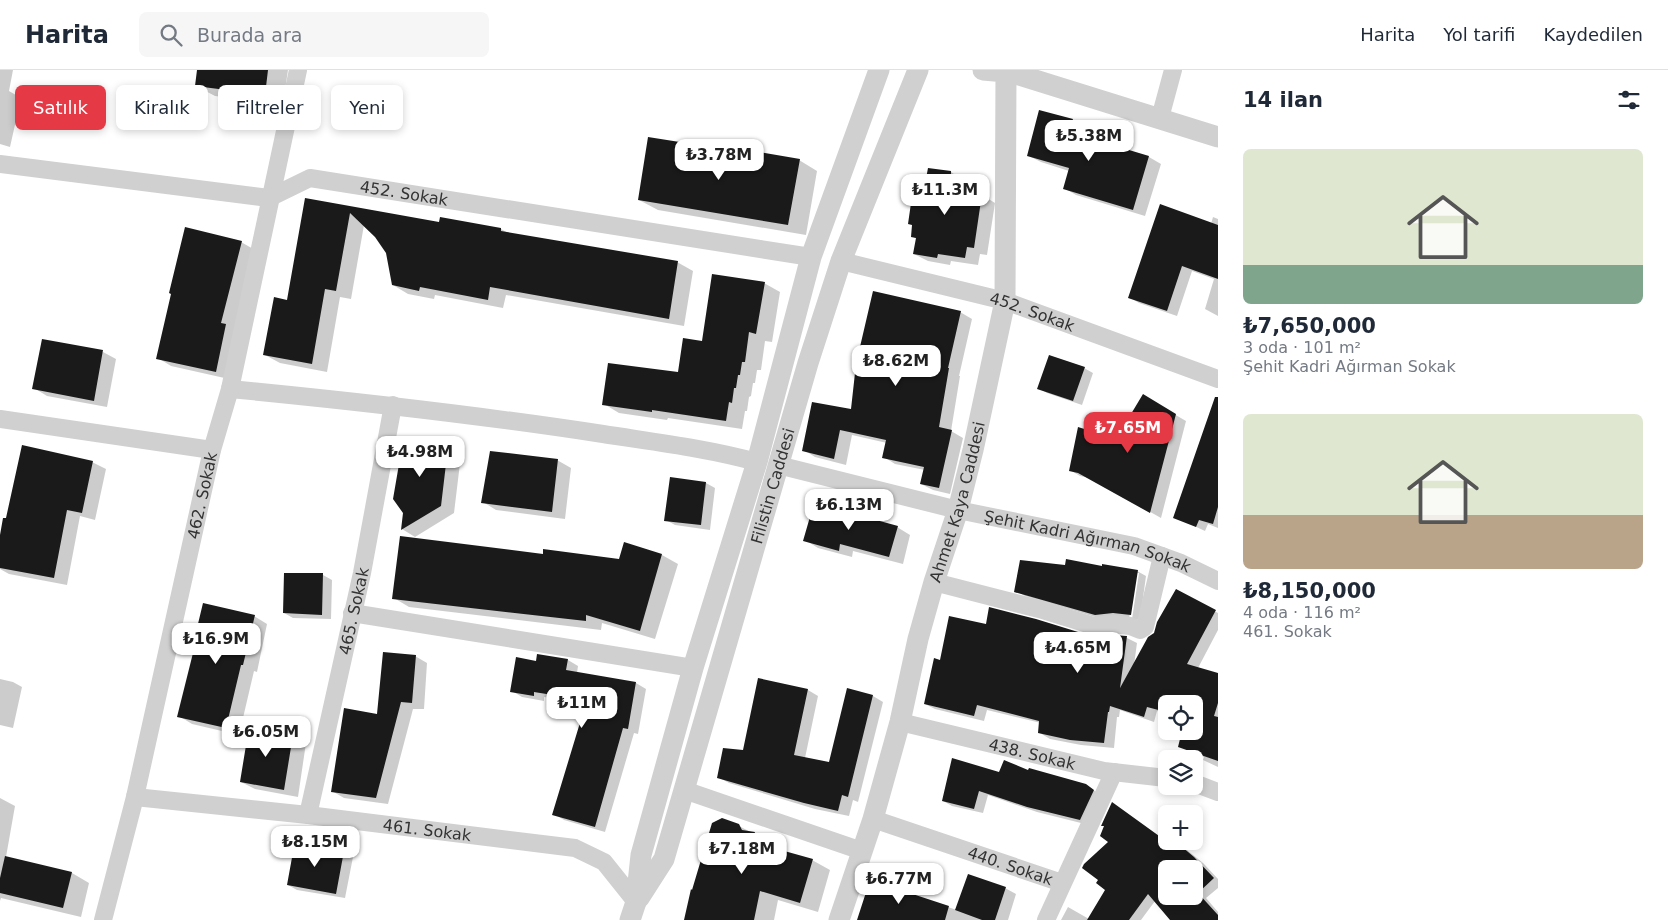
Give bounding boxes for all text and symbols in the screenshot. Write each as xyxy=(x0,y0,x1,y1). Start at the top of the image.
search box xyxy=(139,12,489,57)
text: Harita xyxy=(25,21,109,49)
icon: search xyxy=(157,21,185,49)
text: Burada ara xyxy=(197,24,302,46)
text: Harita xyxy=(1360,24,1415,45)
text: Yol tarifi xyxy=(1443,24,1515,45)
text: Kaydedilen xyxy=(1543,24,1643,45)
chip: Satılık xyxy=(15,85,106,130)
chip: Kiralık xyxy=(116,85,208,130)
chip: Filtreler xyxy=(218,85,321,130)
chip: Yeni xyxy=(331,85,403,130)
icon: filters xyxy=(1615,86,1643,114)
text: 14 ilan xyxy=(1243,88,1323,112)
pin: ₺5.38M xyxy=(1048,119,1130,162)
text: ₺5.38M xyxy=(1056,126,1122,145)
pin: ₺3.78M xyxy=(678,138,760,181)
text: ₺3.78M xyxy=(686,145,752,164)
pin: ₺11.3M xyxy=(904,174,986,216)
street label: 452. Sokak xyxy=(359,177,450,210)
text: ₺11.3M xyxy=(912,180,978,199)
icon: home xyxy=(1398,182,1488,272)
street label: 452. Sokak xyxy=(988,289,1078,336)
text: ₺7,650,000 xyxy=(1243,314,1376,338)
text: 3 oda · 101 m² xyxy=(1243,338,1361,357)
pin: ₺8.62M xyxy=(855,344,937,387)
text: ₺8.62M xyxy=(863,351,929,370)
text: Şehit Kadri Ağırman Sokak xyxy=(1243,357,1456,376)
pin: ₺7.65M xyxy=(1087,412,1169,454)
text: ₺7.65M xyxy=(1095,418,1161,437)
street label: Ahmet Kaya Caddesi xyxy=(926,420,989,585)
street label: Filistin Caddesi xyxy=(747,426,799,546)
pin: ₺4.98M xyxy=(379,436,461,478)
text: ₺4.98M xyxy=(387,442,453,461)
icon: home xyxy=(1398,447,1488,537)
street label: 462. Sokak xyxy=(184,449,221,541)
pin: ₺6.13M xyxy=(808,488,890,531)
text: ₺6.13M xyxy=(816,495,882,514)
street label: Şehit Kadri Ağırman Sokak xyxy=(983,507,1195,577)
street label: 465. Sokak xyxy=(335,565,373,657)
text: ₺8,150,000 xyxy=(1243,579,1376,603)
text: 4 oda · 116 m² xyxy=(1243,603,1361,622)
pin: ₺16.9M xyxy=(175,622,257,665)
text: 461. Sokak xyxy=(1243,622,1332,641)
text: ₺16.9M xyxy=(183,629,249,648)
pin: ₺4.65M xyxy=(1037,632,1119,674)
text: ₺4.65M xyxy=(1045,638,1111,657)
pin: ₺11M xyxy=(552,686,612,729)
text: ₺11M xyxy=(557,693,607,712)
map controls xyxy=(1158,695,1203,905)
button: locate xyxy=(1158,695,1203,740)
pin: ₺6.05M xyxy=(225,716,307,758)
text: ₺6.05M xyxy=(233,722,299,741)
street label: 438. Sokak xyxy=(987,735,1078,774)
button: layers xyxy=(1158,750,1203,795)
button: + xyxy=(1158,805,1203,850)
street label: 461. Sokak xyxy=(382,815,473,845)
pin: ₺8.15M xyxy=(274,826,356,868)
text: ₺8.15M xyxy=(282,832,348,851)
pin: ₺7.18M xyxy=(701,832,783,875)
text: ₺7.18M xyxy=(709,839,775,858)
street label: 440. Sokak xyxy=(965,843,1056,889)
button: − xyxy=(1158,860,1203,905)
pin: ₺6.77M xyxy=(858,862,940,905)
text: ₺6.77M xyxy=(866,869,932,888)

